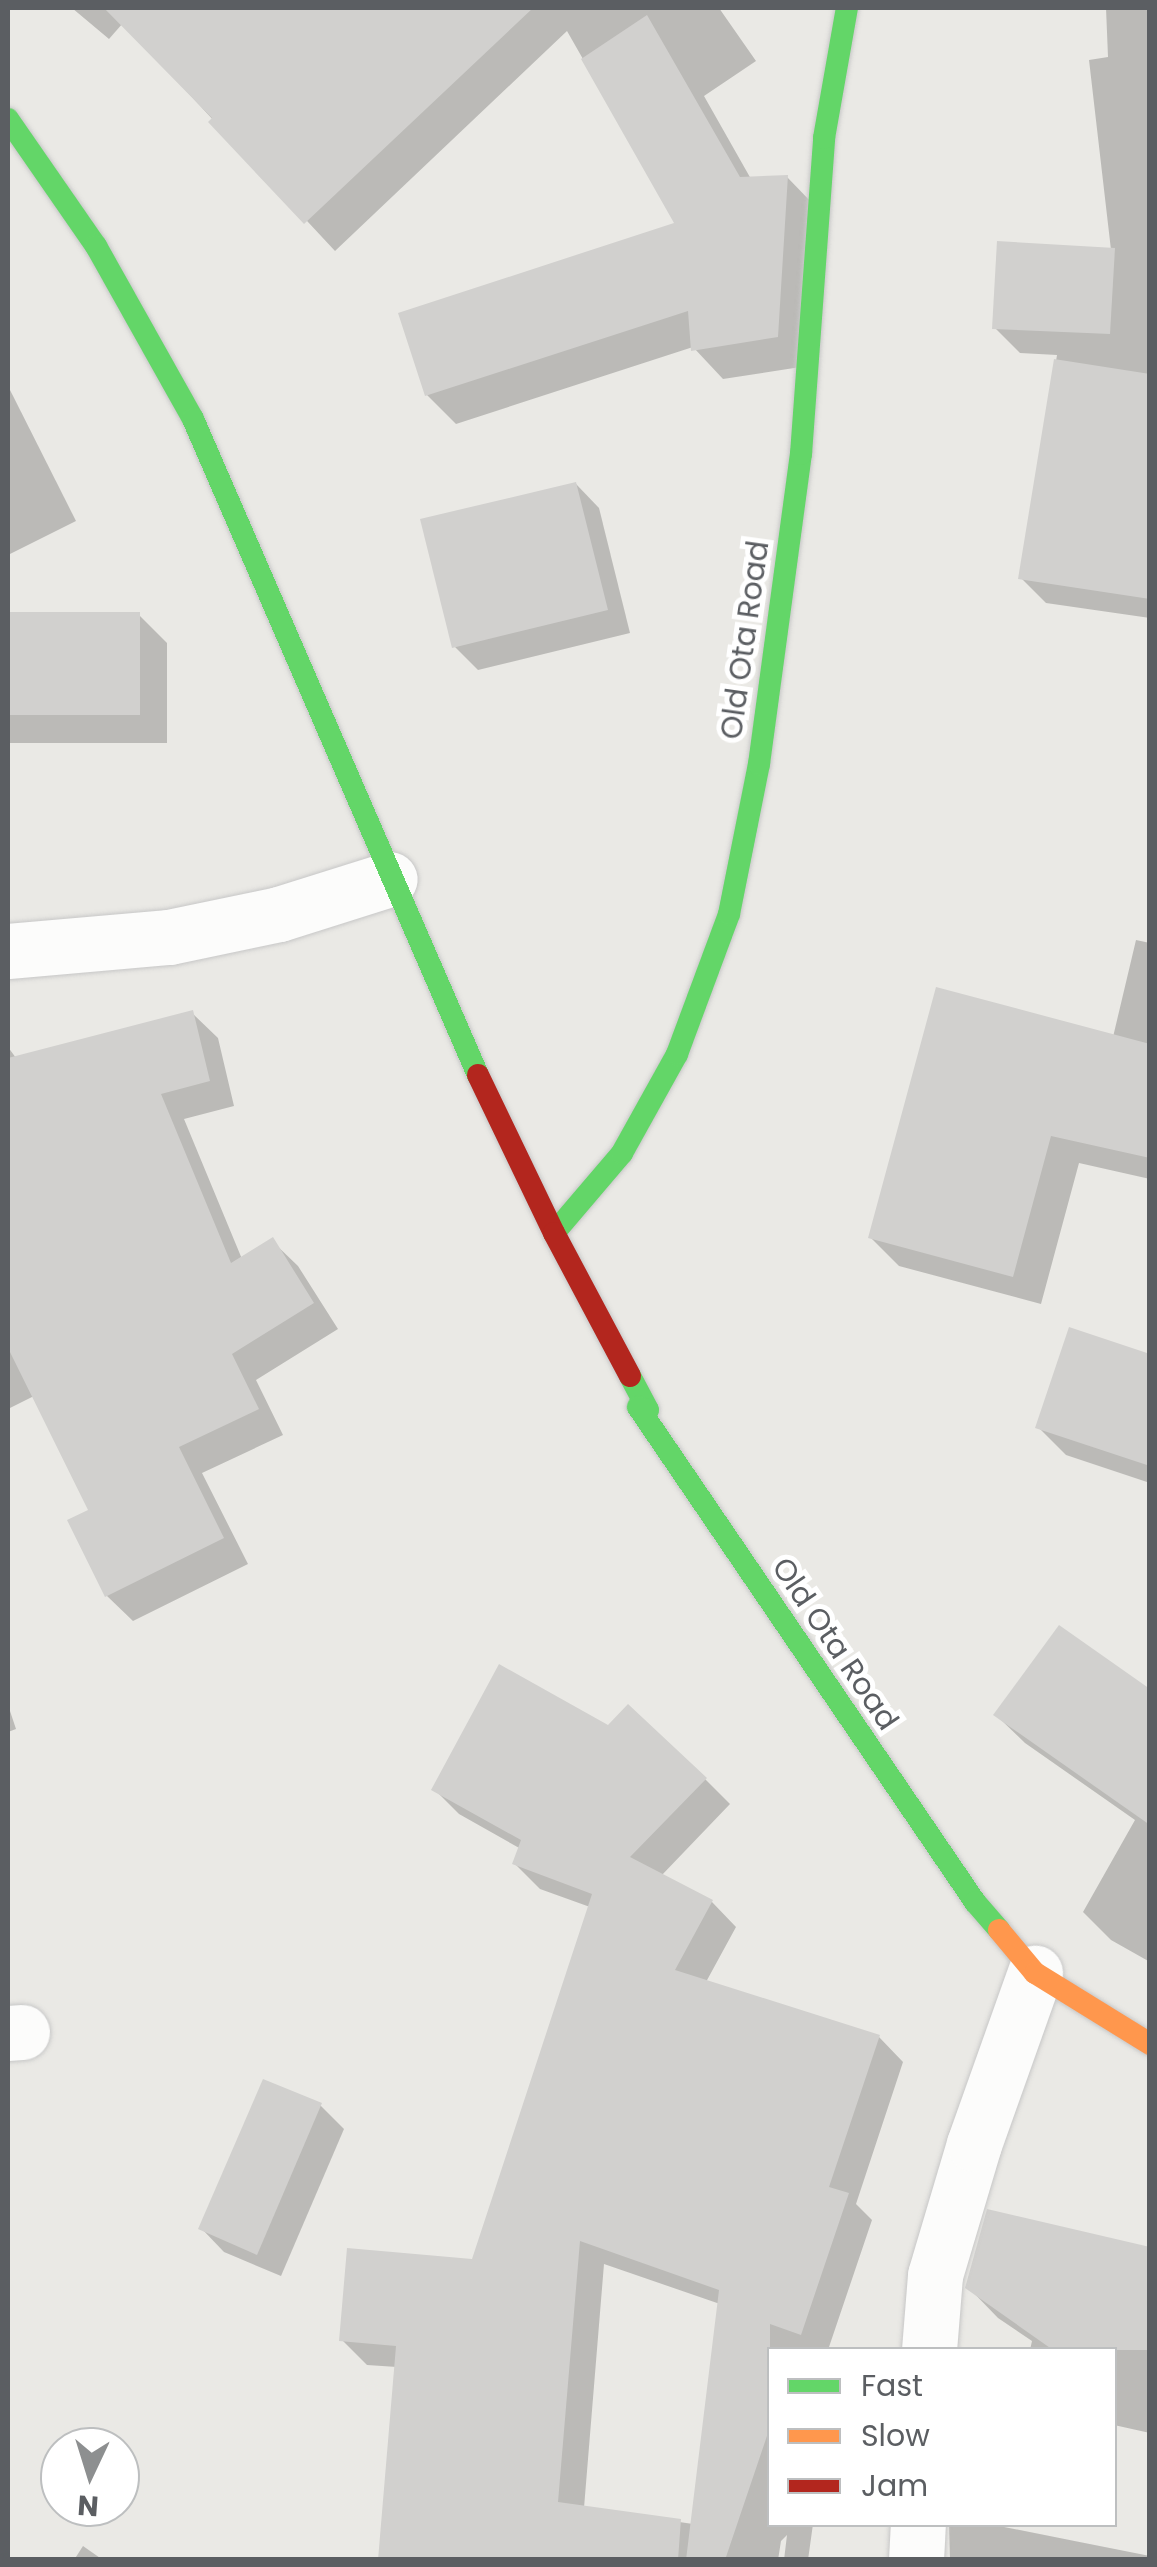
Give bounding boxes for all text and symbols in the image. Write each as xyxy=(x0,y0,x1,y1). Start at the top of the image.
street label: Old Ota Road xyxy=(713,538,777,742)
street label: Old Ota Road xyxy=(764,1551,906,1737)
legend xyxy=(767,2347,1117,2527)
text: Fast xyxy=(861,2364,923,2407)
text: Slow xyxy=(861,2414,930,2457)
north arrow xyxy=(40,2427,140,2527)
text: Jam xyxy=(861,2464,928,2507)
text: N xyxy=(76,2485,100,2526)

